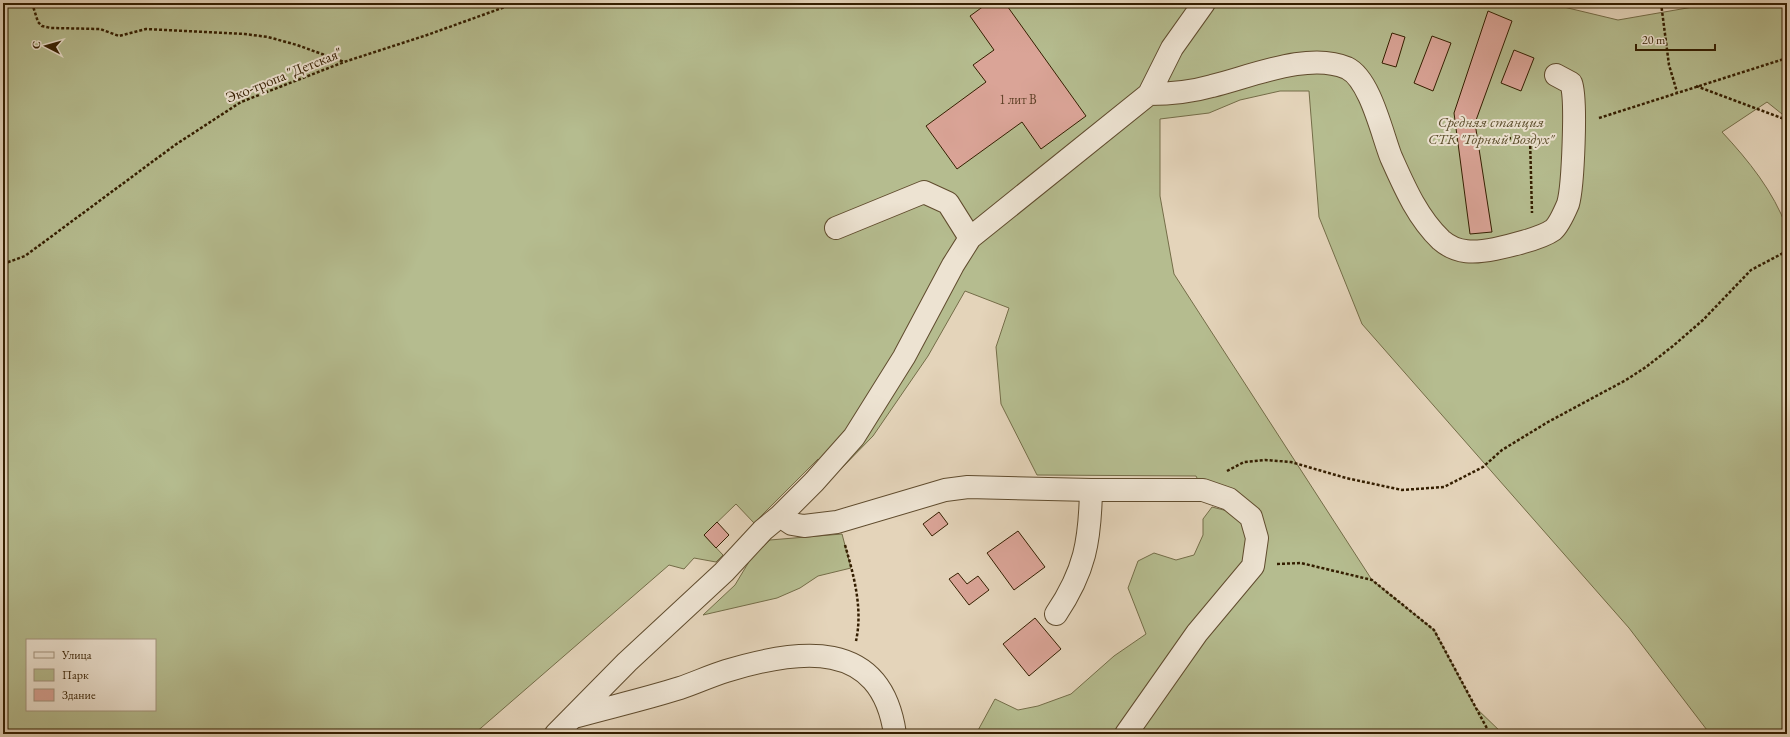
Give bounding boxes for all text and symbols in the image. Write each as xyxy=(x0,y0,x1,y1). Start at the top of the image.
north arrow xyxy=(26,26,66,66)
scale bar xyxy=(1636,26,1715,52)
text: 20 m xyxy=(1642,32,1666,48)
text: С xyxy=(29,40,43,50)
street label: Эко-тропа "Детская" xyxy=(223,42,345,107)
house number: 1 лит В xyxy=(999,91,1037,108)
park label: Средняя станция СТК "Горный Воздух" xyxy=(1428,112,1556,148)
legend xyxy=(26,639,156,711)
text: Улица xyxy=(61,647,92,663)
text: Парк xyxy=(62,667,89,683)
text: Здание xyxy=(62,687,96,703)

